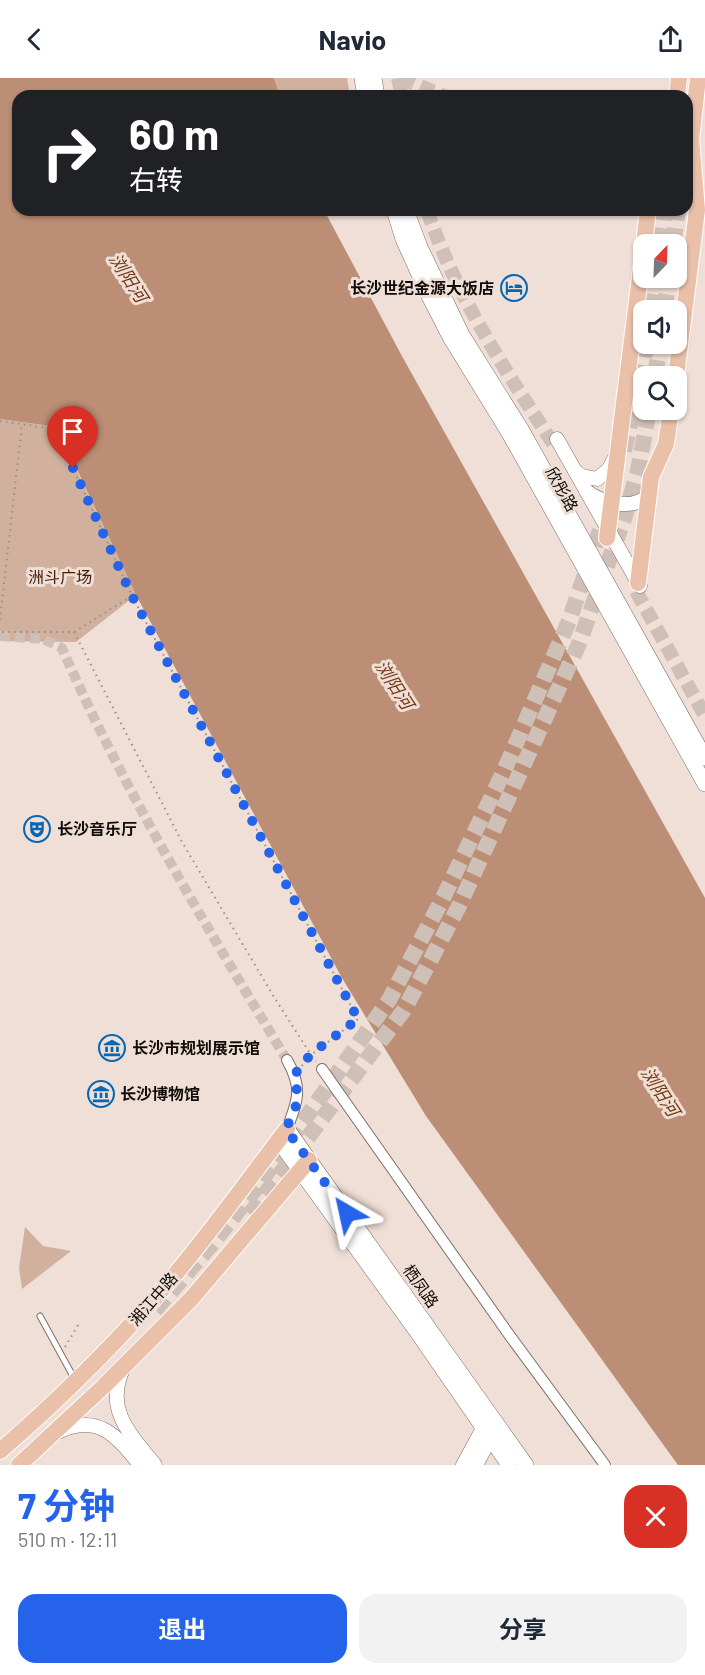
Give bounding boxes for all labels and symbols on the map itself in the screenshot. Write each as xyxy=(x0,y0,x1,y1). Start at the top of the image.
north arrow xyxy=(633,234,687,288)
water label: 浏阳河 xyxy=(105,249,154,309)
hotel icon: 长沙世纪金源大饭店 xyxy=(499,273,529,303)
place label: 长沙世纪金源大饭店 xyxy=(350,278,494,297)
pin xyxy=(47,406,98,468)
street label: 欣彤路 xyxy=(542,463,582,514)
park label: 洲斗广场 xyxy=(28,567,92,586)
water label: 浏阳河 xyxy=(371,656,420,716)
theatre icon: 长沙音乐厅 xyxy=(22,814,52,844)
place label: 长沙音乐厅 xyxy=(57,819,137,838)
museum icon: 长沙市规划展示馆 xyxy=(97,1033,127,1063)
place label: 长沙市规划展示馆 xyxy=(132,1038,260,1057)
water label: 浏阳河 xyxy=(637,1063,686,1123)
museum icon: 长沙博物馆 xyxy=(86,1079,116,1109)
place label: 长沙博物馆 xyxy=(120,1084,200,1103)
position arrow xyxy=(315,1181,379,1245)
street label: 栖凤路 xyxy=(400,1261,443,1311)
street label: 湘江中路 xyxy=(124,1268,181,1329)

